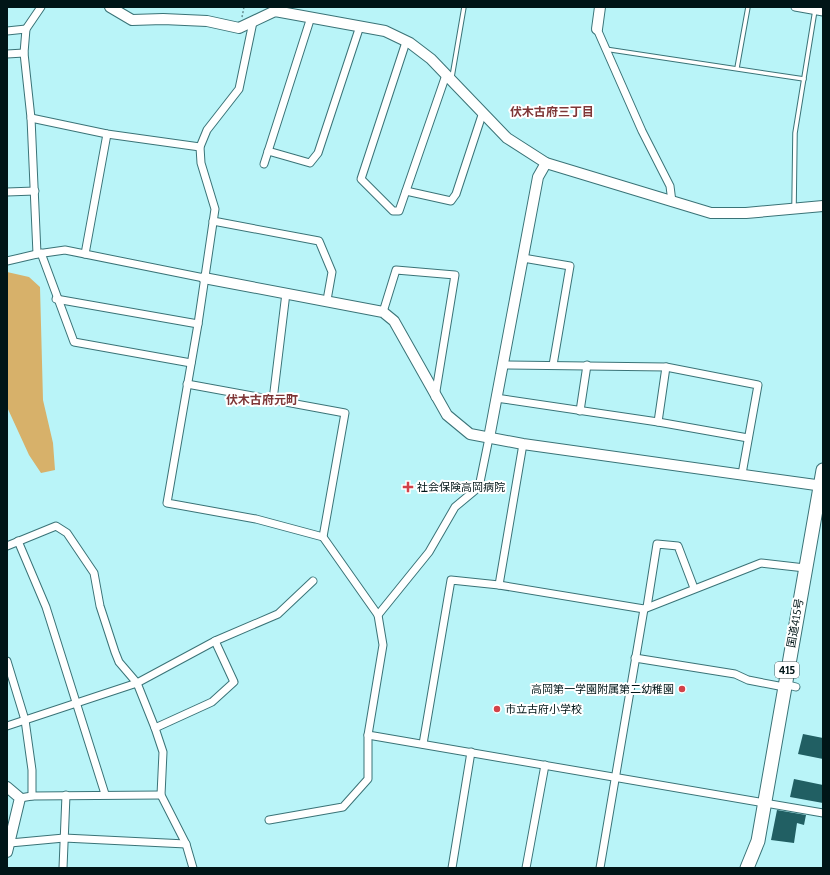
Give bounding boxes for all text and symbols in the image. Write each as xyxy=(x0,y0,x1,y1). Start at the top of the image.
district label: 伏木古府三丁目 xyxy=(510,105,594,119)
district label: 伏木古府元町 xyxy=(226,393,298,407)
marker: 社会保険高岡病院 xyxy=(402,481,414,493)
place label: 社会保険高岡病院 xyxy=(417,481,505,494)
street label: 国道415号 xyxy=(785,597,806,649)
road number: 415 xyxy=(775,662,799,678)
place label: 高岡第一学園附属第二幼稚園 xyxy=(531,683,674,696)
marker: 高岡第一学園附属第二幼稚園 xyxy=(677,684,687,694)
place label: 市立古府小学校 xyxy=(505,703,582,716)
marker: 市立古府小学校 xyxy=(492,704,502,714)

